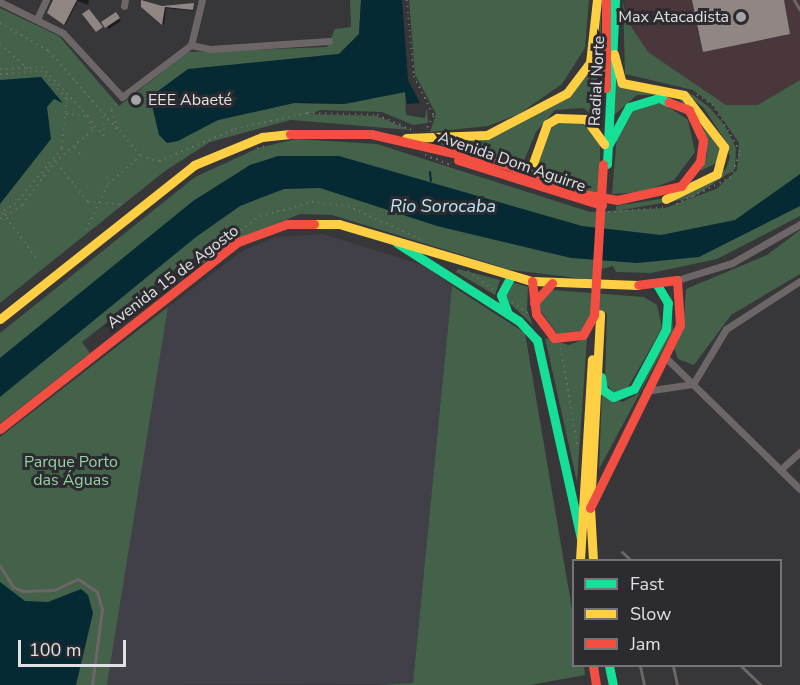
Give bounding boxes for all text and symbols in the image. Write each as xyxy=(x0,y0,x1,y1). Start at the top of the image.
place label: Max Atacadista xyxy=(618,7,729,27)
marker: Max Atacadista xyxy=(734,10,748,24)
street label: Radial Norte xyxy=(585,35,609,127)
place label: EEE Abaeté xyxy=(148,90,232,110)
marker: EEE Abaeté xyxy=(129,93,143,107)
street label: Avenida Dom Aguirre xyxy=(436,128,588,196)
water label: Rio Sorocaba xyxy=(390,195,496,217)
street label: Avenida 15 de Agosto xyxy=(103,221,243,333)
park label: Parque Porto das Águas xyxy=(24,452,118,490)
legend xyxy=(572,559,782,667)
text: Fast xyxy=(630,572,664,596)
text: Slow xyxy=(630,602,671,626)
scale bar xyxy=(21,628,129,666)
text: Jam xyxy=(630,632,661,656)
text: 100 m xyxy=(29,638,81,662)

